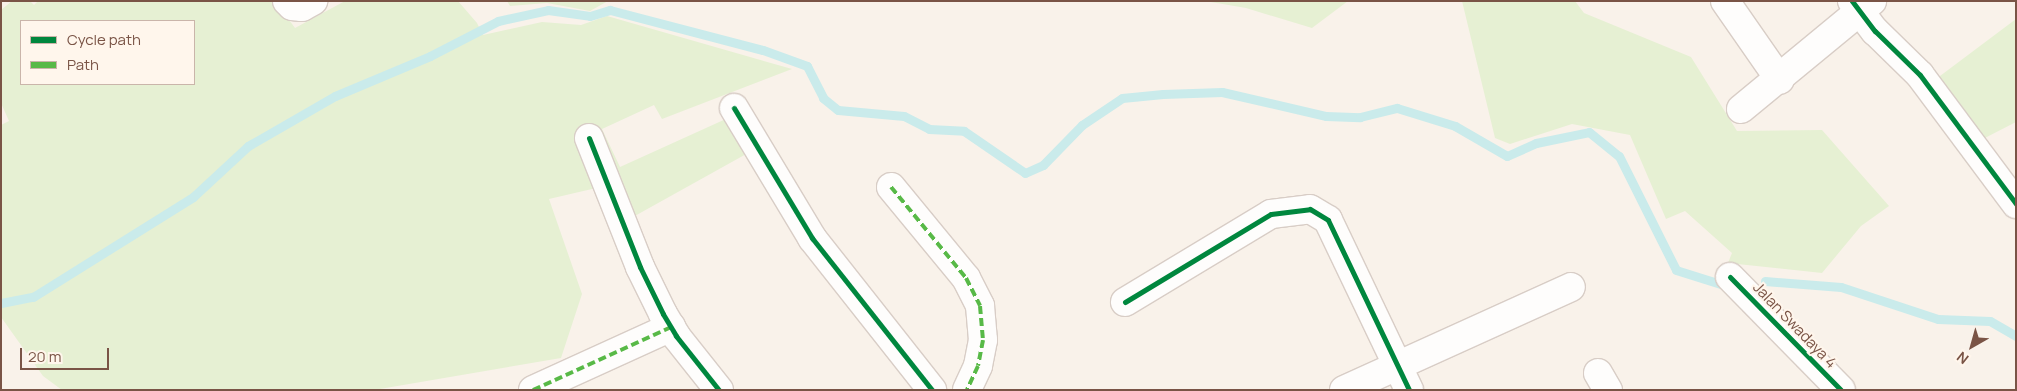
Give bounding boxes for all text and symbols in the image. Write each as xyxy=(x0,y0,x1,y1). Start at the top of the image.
legend xyxy=(20,20,195,85)
text: Cycle path xyxy=(67,29,141,50)
text: Path xyxy=(67,54,99,75)
street label: Jalan Swadaya 4 xyxy=(1750,278,1840,372)
north arrow xyxy=(1947,321,1997,371)
scale bar xyxy=(22,338,111,370)
text: 20 m xyxy=(28,346,61,367)
text: N xyxy=(1953,348,1972,369)

